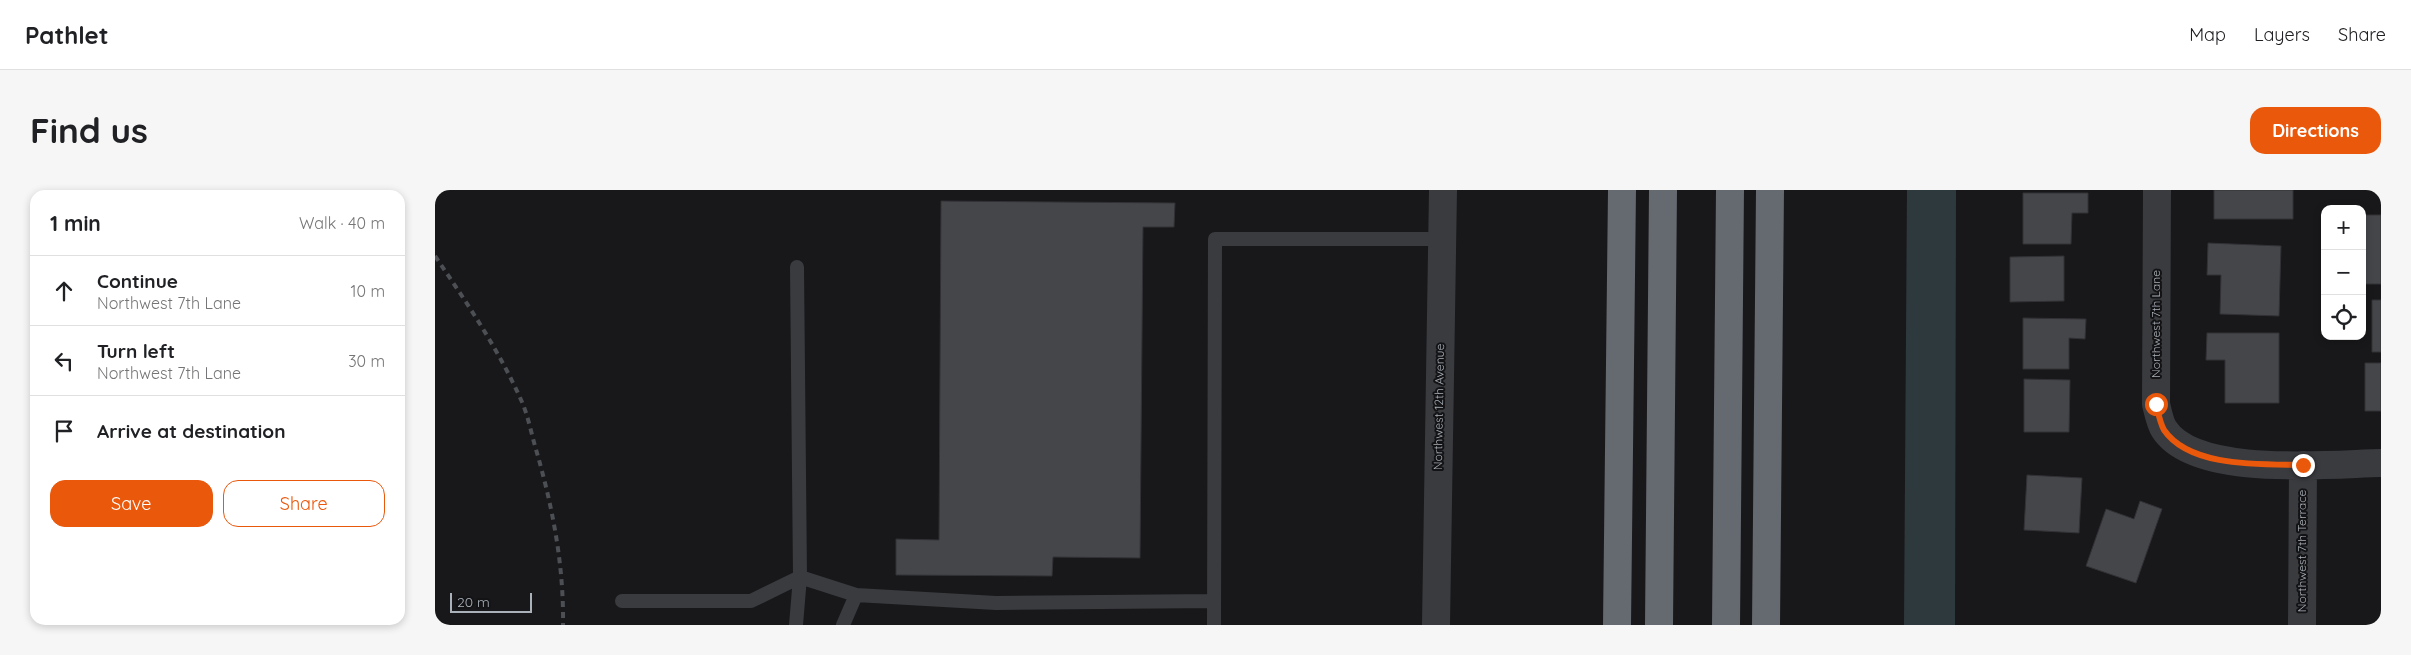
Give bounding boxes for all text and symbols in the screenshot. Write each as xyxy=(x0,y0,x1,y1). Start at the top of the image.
text: Pathlet xyxy=(25,20,109,50)
text: Map xyxy=(2189,23,2226,46)
text: Layers xyxy=(2254,23,2310,46)
text: Share xyxy=(2338,23,2386,46)
button: Directions xyxy=(2250,107,2381,154)
text: Find us xyxy=(30,108,148,152)
map controls xyxy=(2321,205,2366,340)
button: + xyxy=(2321,205,2366,250)
text: 1 min xyxy=(50,210,101,236)
text: Walk · 40 m xyxy=(299,213,385,233)
button: − xyxy=(2321,250,2366,295)
text: Continue xyxy=(97,269,178,293)
street label: Northwest 7th Lane xyxy=(2148,270,2163,378)
icon: ahead xyxy=(50,277,78,305)
text: 10 m xyxy=(351,281,385,301)
text: Northwest 7th Lane xyxy=(97,293,241,313)
button: locate xyxy=(2321,295,2366,340)
text: Turn left xyxy=(97,339,175,363)
street label: Northwest 12th Avenue xyxy=(1430,343,1447,470)
icon: left xyxy=(50,347,78,375)
text: 30 m xyxy=(348,351,385,371)
text: Northwest 7th Lane xyxy=(97,363,241,383)
route start xyxy=(2145,393,2168,416)
icon: arrive xyxy=(50,417,78,445)
text: Arrive at destination xyxy=(97,419,286,443)
route end xyxy=(2292,454,2315,477)
button: Save xyxy=(50,480,213,527)
button: Share xyxy=(223,480,385,527)
street label: Northwest 7th Terrace xyxy=(2294,490,2309,612)
scale bar xyxy=(450,590,533,613)
text: 20 m xyxy=(457,593,490,611)

